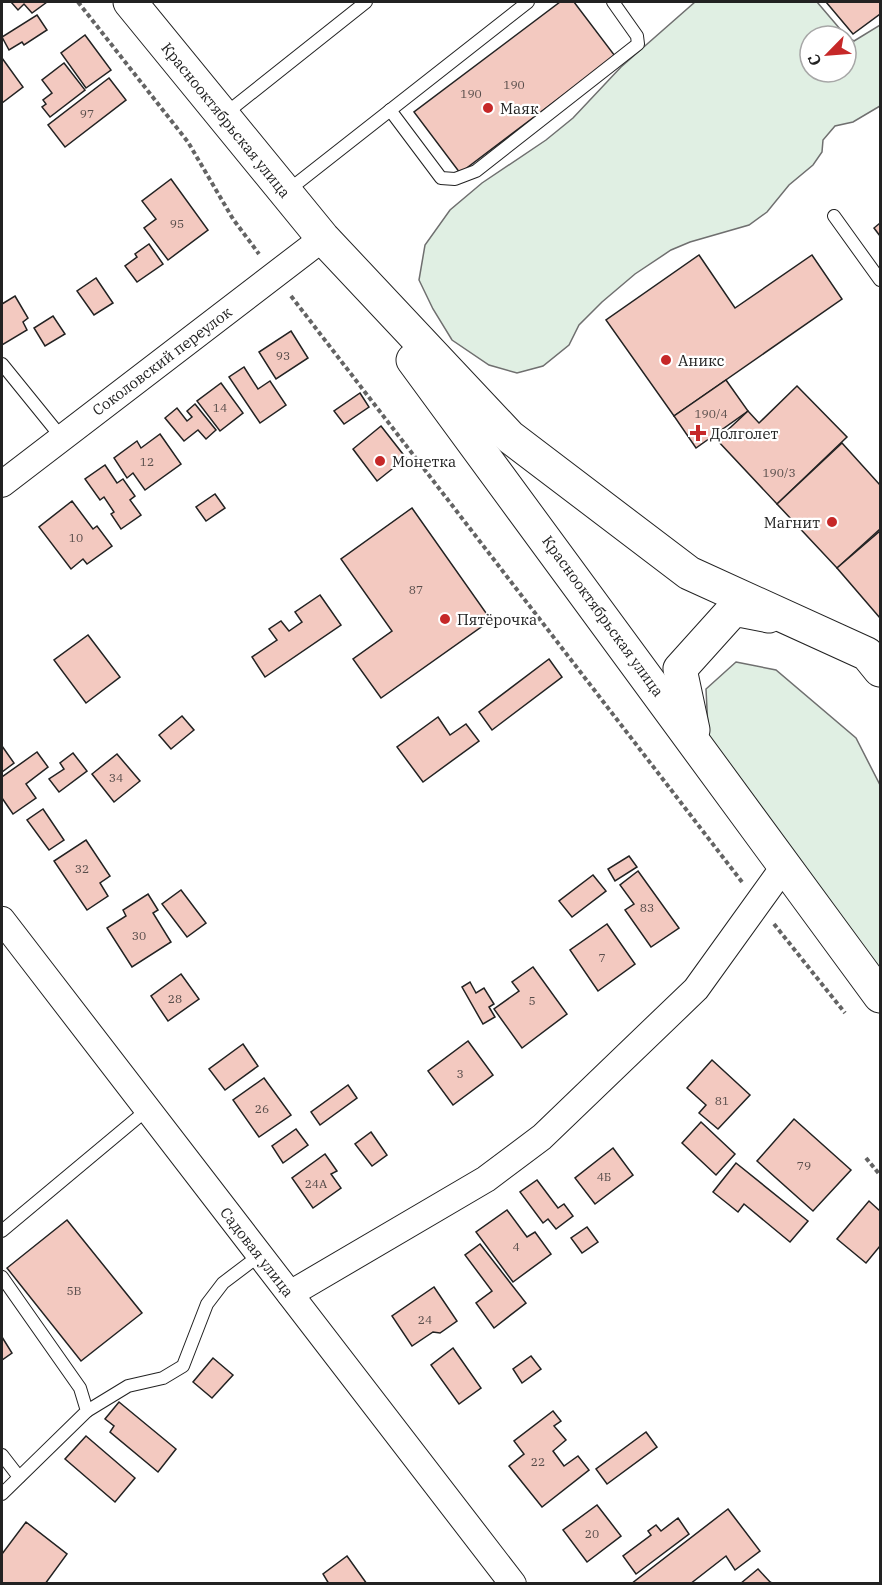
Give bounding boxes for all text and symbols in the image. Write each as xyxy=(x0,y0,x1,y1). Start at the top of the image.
north arrow xyxy=(798,24,858,84)
street label: Краснооктябрьская улица xyxy=(157,38,295,202)
text: С xyxy=(803,51,826,69)
house number: 190 xyxy=(503,77,525,92)
house number: 190 xyxy=(460,86,482,101)
place label: Маяк xyxy=(500,99,539,118)
marker: Маяк xyxy=(481,101,495,115)
house number: 97 xyxy=(80,106,94,121)
house number: 95 xyxy=(170,216,184,231)
street label: Соколовский переулок xyxy=(89,302,236,420)
house number: 93 xyxy=(276,348,290,363)
place label: Аникс xyxy=(678,351,725,370)
marker: Аникс xyxy=(659,353,673,367)
house number: 14 xyxy=(213,400,227,415)
house number: 190/4 xyxy=(694,406,728,421)
place label: Долголет xyxy=(710,424,779,443)
marker: Долголет xyxy=(691,426,705,440)
place label: Монетка xyxy=(392,452,456,471)
house number: 12 xyxy=(140,454,154,469)
marker: Монетка xyxy=(373,454,387,468)
house number: 190/3 xyxy=(762,465,796,480)
place label: Магнит xyxy=(764,513,820,532)
marker: Магнит xyxy=(825,515,839,529)
house number: 10 xyxy=(69,530,83,545)
street label: Краснооктябрьская улица xyxy=(538,532,668,700)
house number: 87 xyxy=(409,582,423,597)
place label: Пятёрочка xyxy=(457,610,537,629)
marker: Пятёрочка xyxy=(438,612,452,626)
house number: 34 xyxy=(109,770,123,785)
house number: 32 xyxy=(75,861,89,876)
house number: 83 xyxy=(640,900,654,915)
house number: 30 xyxy=(132,928,146,943)
house number: 7 xyxy=(598,950,606,965)
house number: 28 xyxy=(168,991,182,1006)
house number: 5 xyxy=(528,993,536,1008)
house number: 3 xyxy=(456,1066,464,1081)
house number: 81 xyxy=(715,1093,729,1108)
house number: 26 xyxy=(255,1101,269,1116)
house number: 79 xyxy=(797,1158,811,1173)
house number: 4Б xyxy=(597,1169,611,1184)
house number: 24А xyxy=(305,1176,328,1191)
street label: Садовая улица xyxy=(216,1203,298,1301)
house number: 4 xyxy=(512,1239,520,1254)
house number: 5В xyxy=(66,1283,82,1298)
house number: 24 xyxy=(418,1312,432,1327)
house number: 22 xyxy=(531,1454,545,1469)
house number: 20 xyxy=(585,1526,599,1541)

